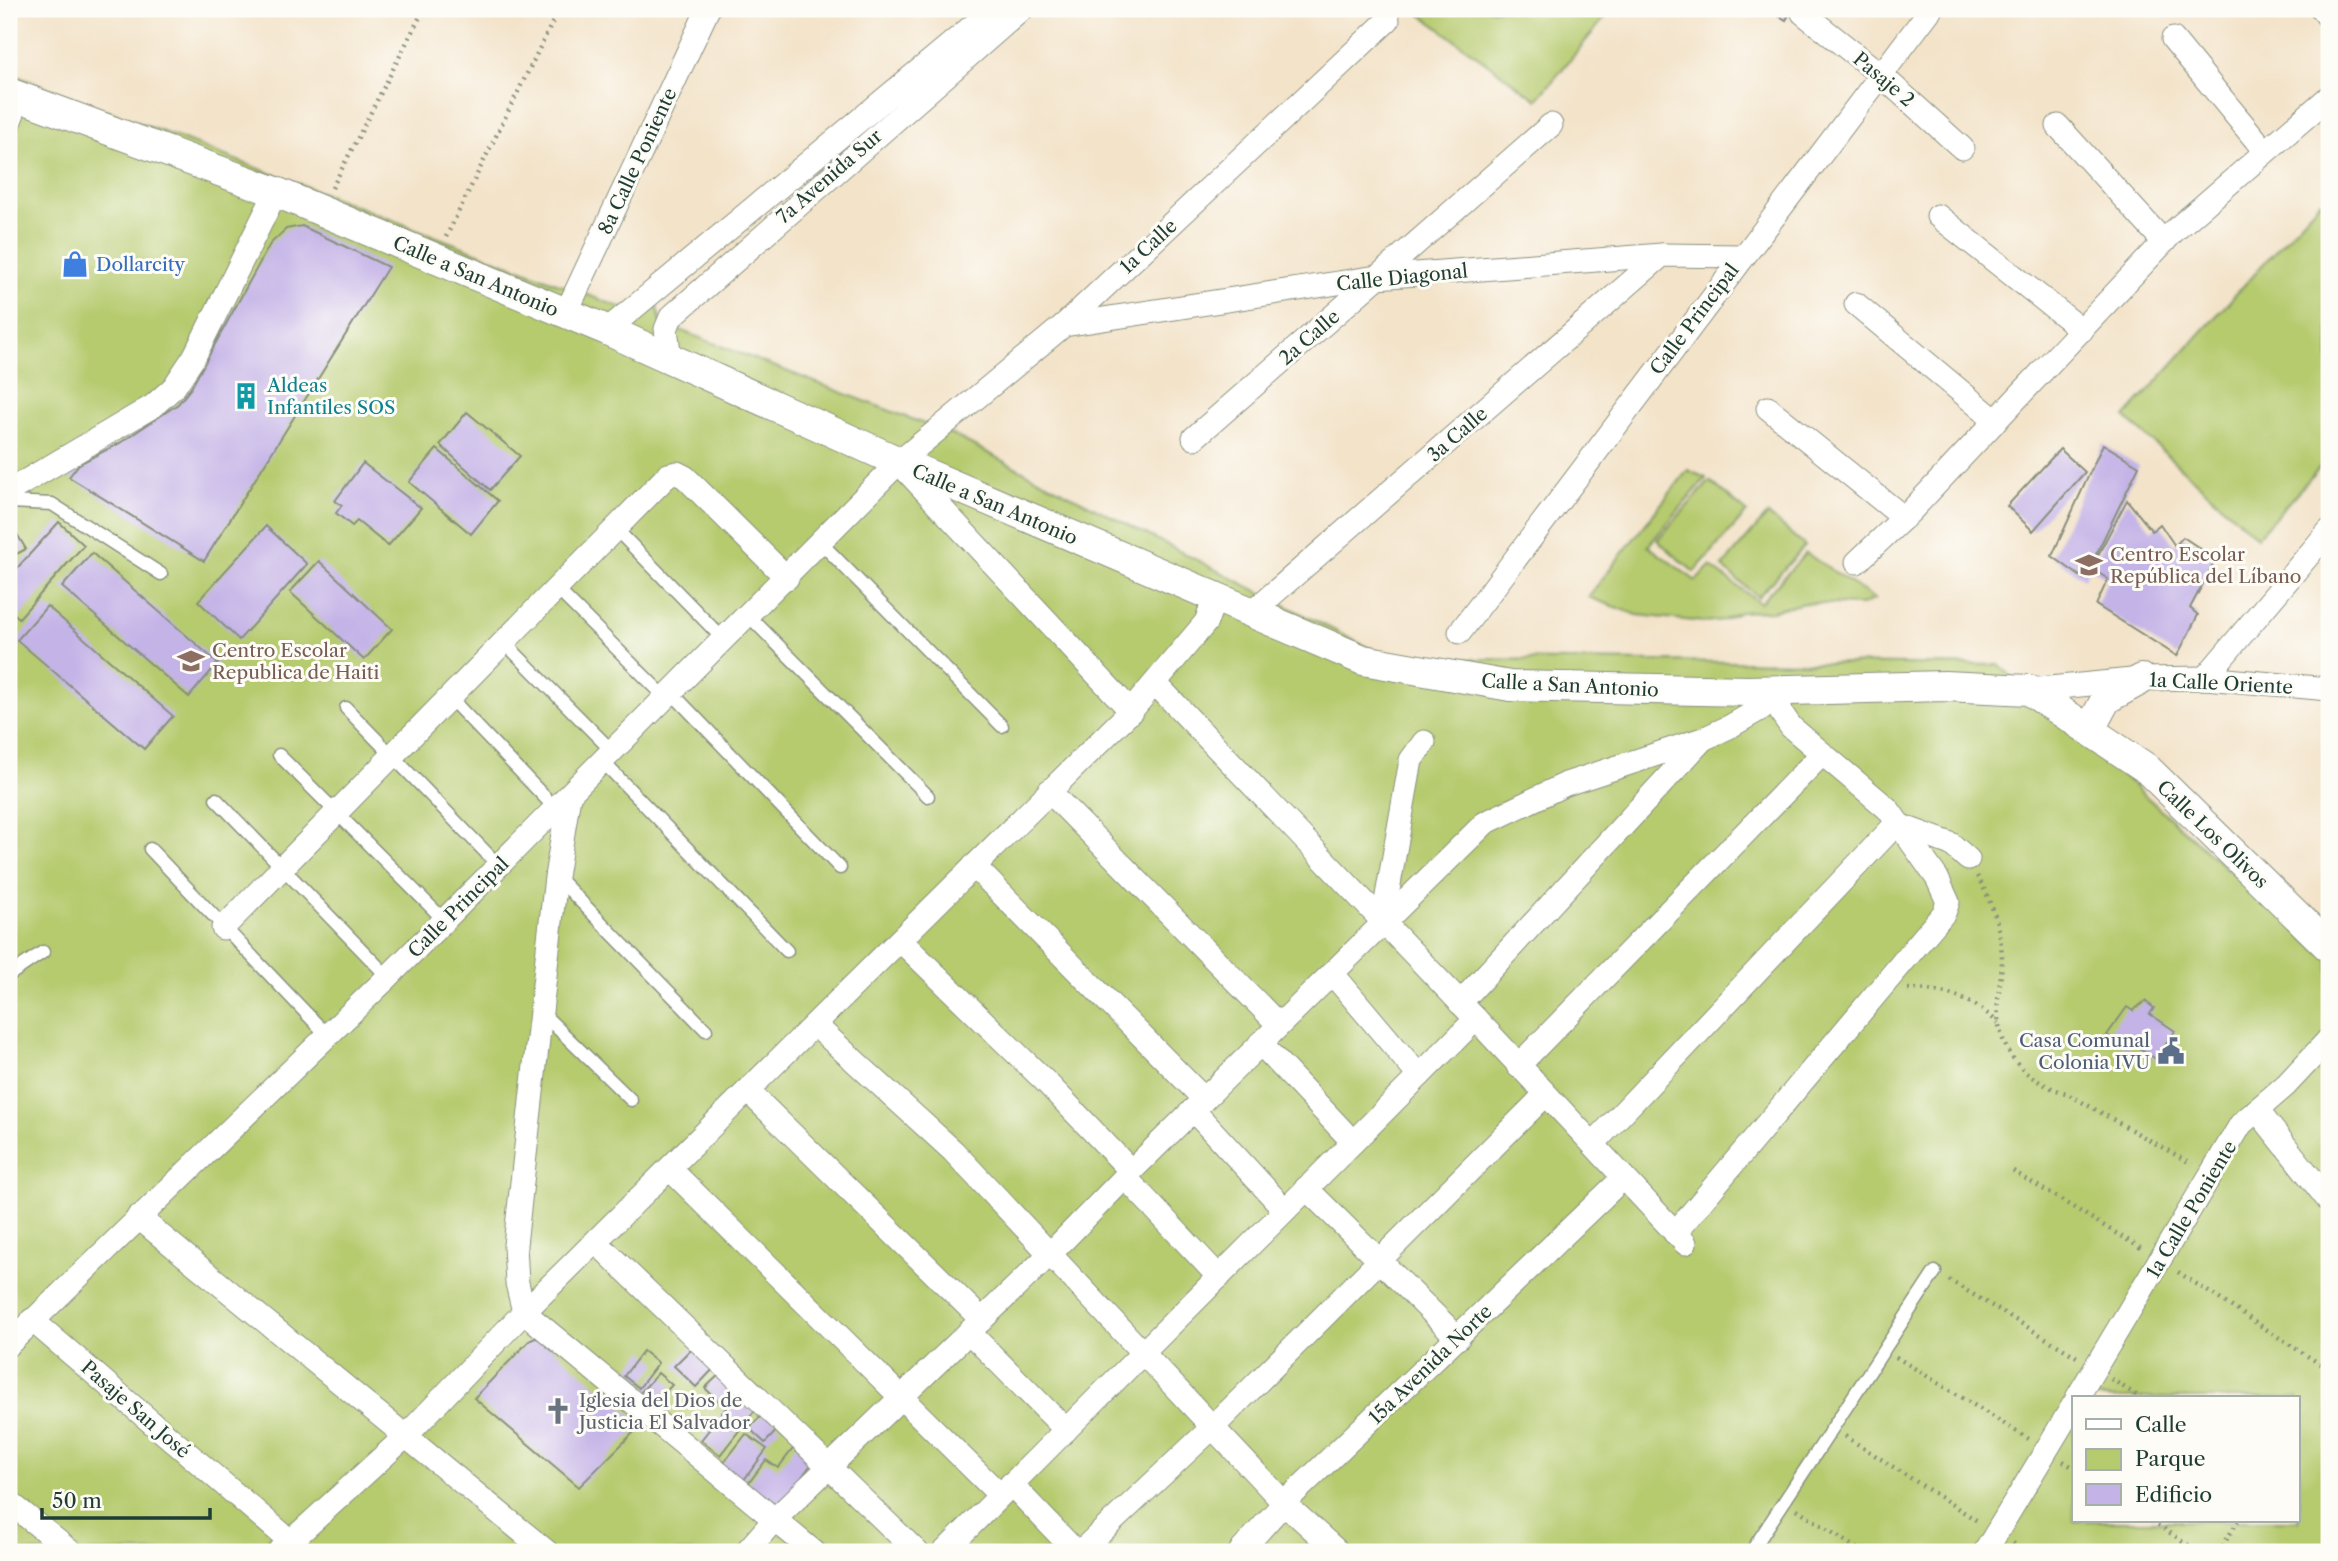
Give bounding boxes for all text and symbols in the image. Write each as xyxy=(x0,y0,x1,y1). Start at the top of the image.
street label: Pasaje 2 xyxy=(1848,47,1919,112)
street label: 8a Calle Poniente xyxy=(593,84,681,238)
street label: 7a Avenida Sur xyxy=(772,124,887,228)
street label: 1a Calle xyxy=(1115,214,1182,278)
street label: Calle a San Antonio xyxy=(390,231,562,322)
shop icon: Dollarcity xyxy=(60,249,90,279)
place label: Dollarcity xyxy=(96,253,186,276)
street label: Calle Diagonal xyxy=(1335,259,1469,296)
street label: Calle Principal xyxy=(1645,259,1744,379)
street label: 2a Calle xyxy=(1274,305,1344,370)
place label: Aldeas Infantiles SOS xyxy=(266,374,395,419)
building icon: Aldeas Infantiles SOS xyxy=(231,381,261,411)
street label: 3a Calle xyxy=(1423,402,1492,467)
street label: Calle a San Antonio xyxy=(909,459,1081,550)
place label: Centro Escolar República del Líbano xyxy=(2110,543,2301,588)
school or university icon: Centro Escolar República del Líbano xyxy=(2074,550,2104,580)
place label: Centro Escolar Republica de Haiti xyxy=(212,639,380,684)
school or university icon: Centro Escolar Republica de Haiti xyxy=(176,646,206,676)
street label: 1a Calle Oriente xyxy=(2148,668,2293,699)
street label: Calle a San Antonio xyxy=(1481,669,1659,702)
street label: Calle Los Olivos xyxy=(2152,776,2273,893)
street label: Calle Principal xyxy=(403,852,514,963)
place label: Casa Comunal Colonia IVU xyxy=(2019,1029,2150,1074)
public building icon: Casa Comunal Colonia IVU xyxy=(2156,1036,2186,1066)
street label: 1a Calle Poniente xyxy=(2141,1137,2241,1282)
street label: 15a Avenida Norte xyxy=(1364,1300,1497,1429)
street label: Pasaje San José xyxy=(76,1356,195,1463)
place label: Iglesia del Dios de Justicia El Salvador xyxy=(576,1389,750,1434)
church icon: Iglesia del Dios de Justicia El Salvador xyxy=(543,1396,573,1426)
legend xyxy=(2072,1396,2300,1522)
text: Calle xyxy=(2135,1412,2187,1437)
text: Parque xyxy=(2135,1446,2206,1471)
scale bar xyxy=(42,1477,210,1521)
text: Edificio xyxy=(2135,1482,2212,1507)
text: 50 m xyxy=(52,1488,102,1513)

